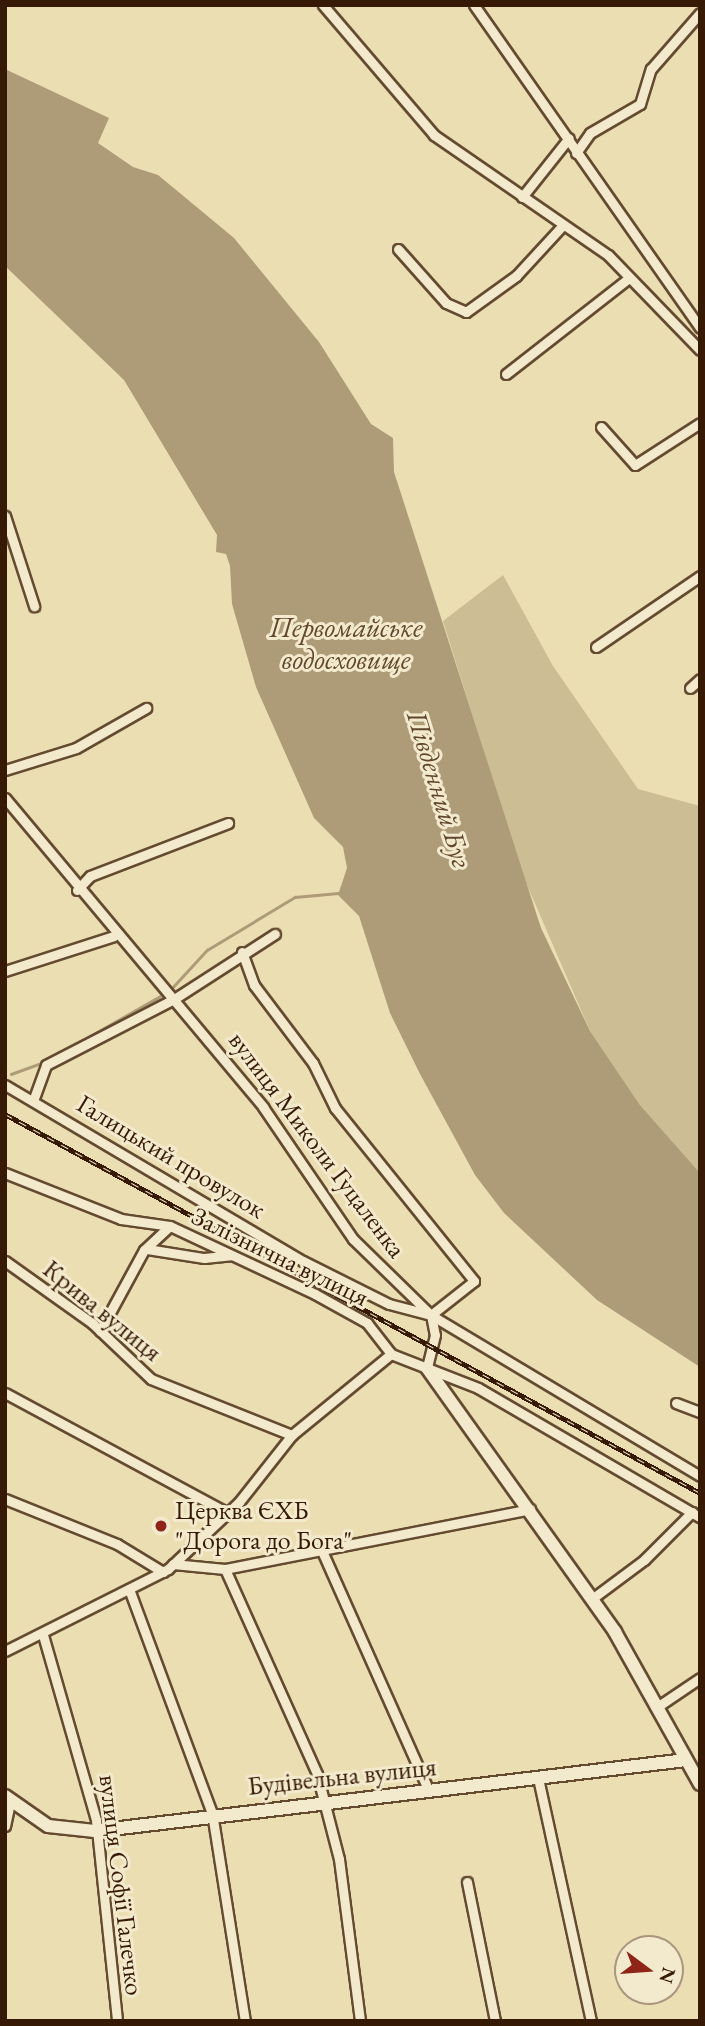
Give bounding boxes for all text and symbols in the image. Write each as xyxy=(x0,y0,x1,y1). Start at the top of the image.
water label: Первомайське водосховище xyxy=(270,610,422,676)
water label: Південний Буг xyxy=(400,706,480,872)
street label: вулиця Миколи Гуцаленка xyxy=(222,1026,412,1264)
street label: Галицький провулок xyxy=(71,1088,271,1226)
street label: Залізнична вулиця xyxy=(186,1201,374,1313)
street label: Крива вулиця xyxy=(36,1254,168,1368)
place label: Церква ЄХБ "Дорога до Бога" xyxy=(175,1495,352,1556)
marker: Церква ЄХБ "Дорога до Бога" xyxy=(153,1518,169,1534)
street label: Будівельна вулиця xyxy=(246,1752,438,1802)
street label: вулиця Софії Галечко xyxy=(92,1773,150,1997)
north arrow xyxy=(614,1935,684,2005)
text: N xyxy=(654,1965,682,1986)

